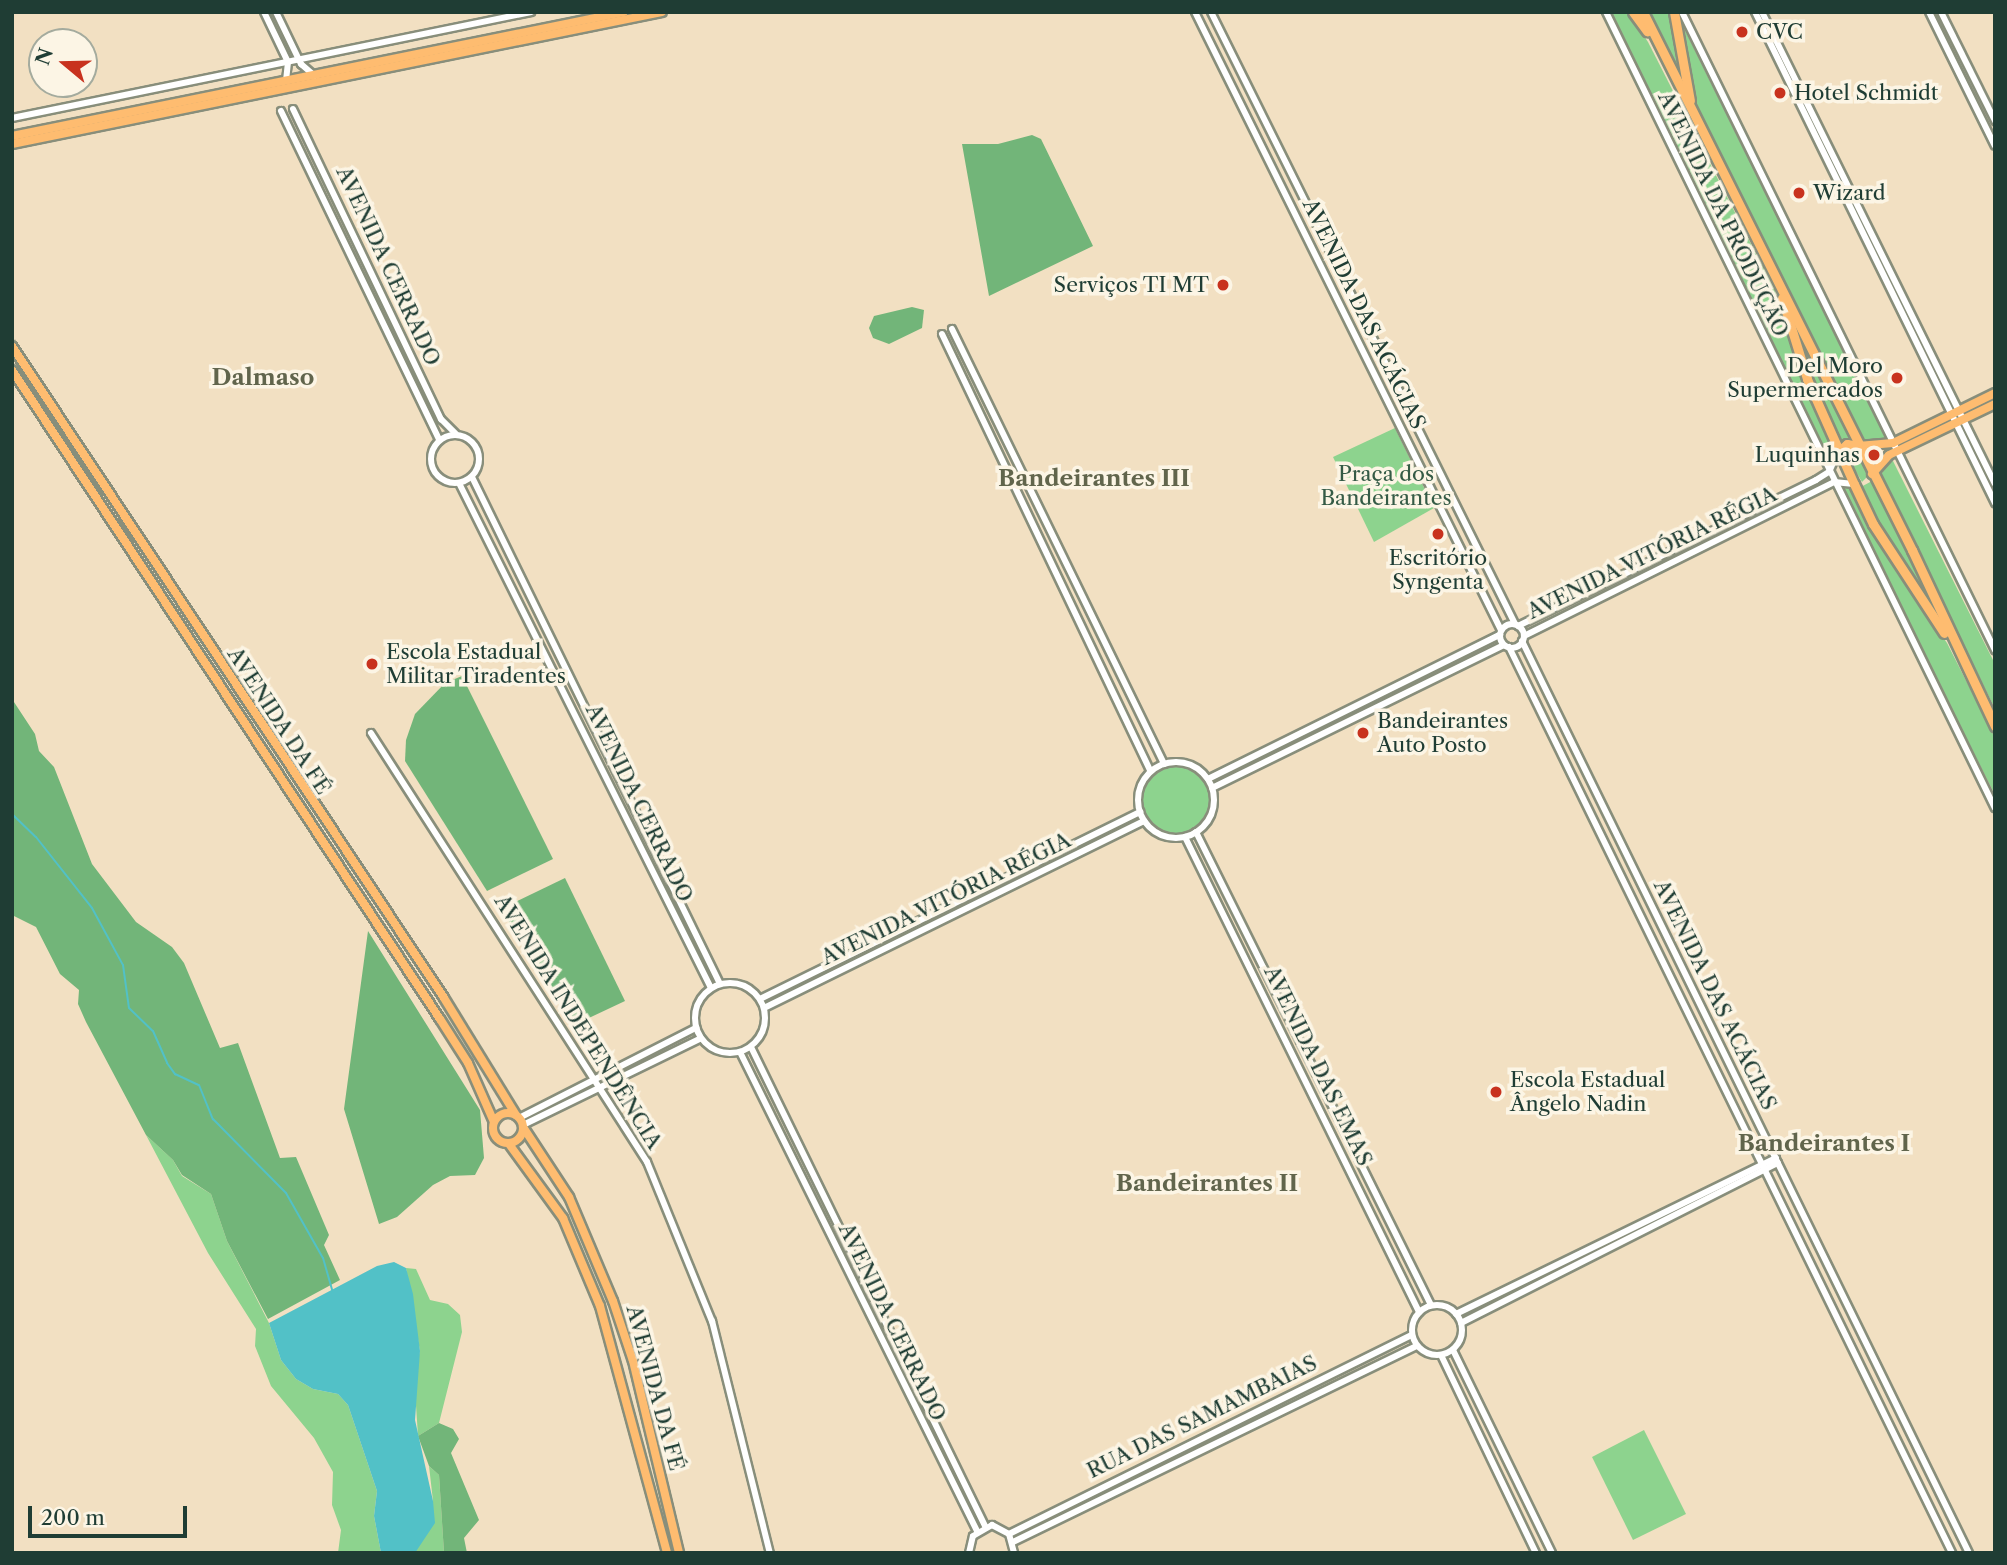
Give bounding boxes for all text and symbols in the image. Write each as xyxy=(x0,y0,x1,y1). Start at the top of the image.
place label: CVC xyxy=(1756,19,1803,45)
marker: CVC xyxy=(1734,24,1750,40)
north arrow xyxy=(28,28,98,98)
text: N xyxy=(31,45,58,68)
place label: Hotel Schmidt xyxy=(1794,80,1938,106)
marker: Hotel Schmidt xyxy=(1772,85,1788,101)
street label: AVENIDA DA PRODUÇÃO xyxy=(1652,87,1794,341)
street label: AVENIDA CERRADO xyxy=(331,162,445,370)
place label: Wizard xyxy=(1813,180,1886,206)
marker: Wizard xyxy=(1791,185,1807,201)
street label: AVENIDA DAS ACÁCIAS xyxy=(1297,194,1431,434)
place label: Serviços TI MT xyxy=(1053,272,1209,298)
marker: Serviços TI MT xyxy=(1215,277,1231,293)
place label: Del Moro Supermercados xyxy=(1727,353,1883,403)
district label: Dalmaso xyxy=(212,363,314,391)
marker: Del Moro Supermercados xyxy=(1889,370,1905,386)
place label: Luquinhas xyxy=(1755,442,1860,468)
marker: Luquinhas xyxy=(1866,447,1882,463)
park label: Praça dos Bandeirantes xyxy=(1320,461,1452,511)
district label: Bandeirantes III xyxy=(998,464,1190,492)
street label: AVENIDA VITÓRIA RÉGIA xyxy=(1522,481,1782,625)
marker: Escritório Syngenta xyxy=(1430,526,1446,542)
place label: Escritório Syngenta xyxy=(1389,545,1487,595)
place label: Escola Estadual Militar Tiradentes xyxy=(386,639,567,689)
street label: AVENIDA DA FÉ xyxy=(222,642,336,800)
marker: Escola Estadual Militar Tiradentes xyxy=(364,656,380,672)
street label: AVENIDA CERRADO xyxy=(580,700,698,906)
place label: Bandeirantes Auto Posto xyxy=(1377,708,1508,758)
marker: Bandeirantes Auto Posto xyxy=(1355,725,1371,741)
street label: AVENIDA VITÓRIA RÉGIA xyxy=(816,827,1076,971)
street label: AVENIDA DAS ACÁCIAS xyxy=(1648,875,1782,1115)
street label: AVENIDA INDEPENDÊNCIA xyxy=(489,890,667,1154)
street label: AVENIDA DAS EMAS xyxy=(1258,962,1378,1170)
place label: Escola Estadual Ângelo Nadin xyxy=(1510,1067,1665,1117)
marker: Escola Estadual Ângelo Nadin xyxy=(1488,1084,1504,1100)
district label: Bandeirantes I xyxy=(1738,1129,1910,1157)
district label: Bandeirantes II xyxy=(1116,1169,1298,1197)
street label: AVENIDA CERRADO xyxy=(833,1219,951,1425)
street label: AVENIDA DA FÉ xyxy=(621,1302,689,1474)
street label: RUA DAS SAMAMBAIAS xyxy=(1083,1350,1321,1484)
scale bar xyxy=(32,1492,191,1536)
text: 200 m xyxy=(41,1505,105,1530)

